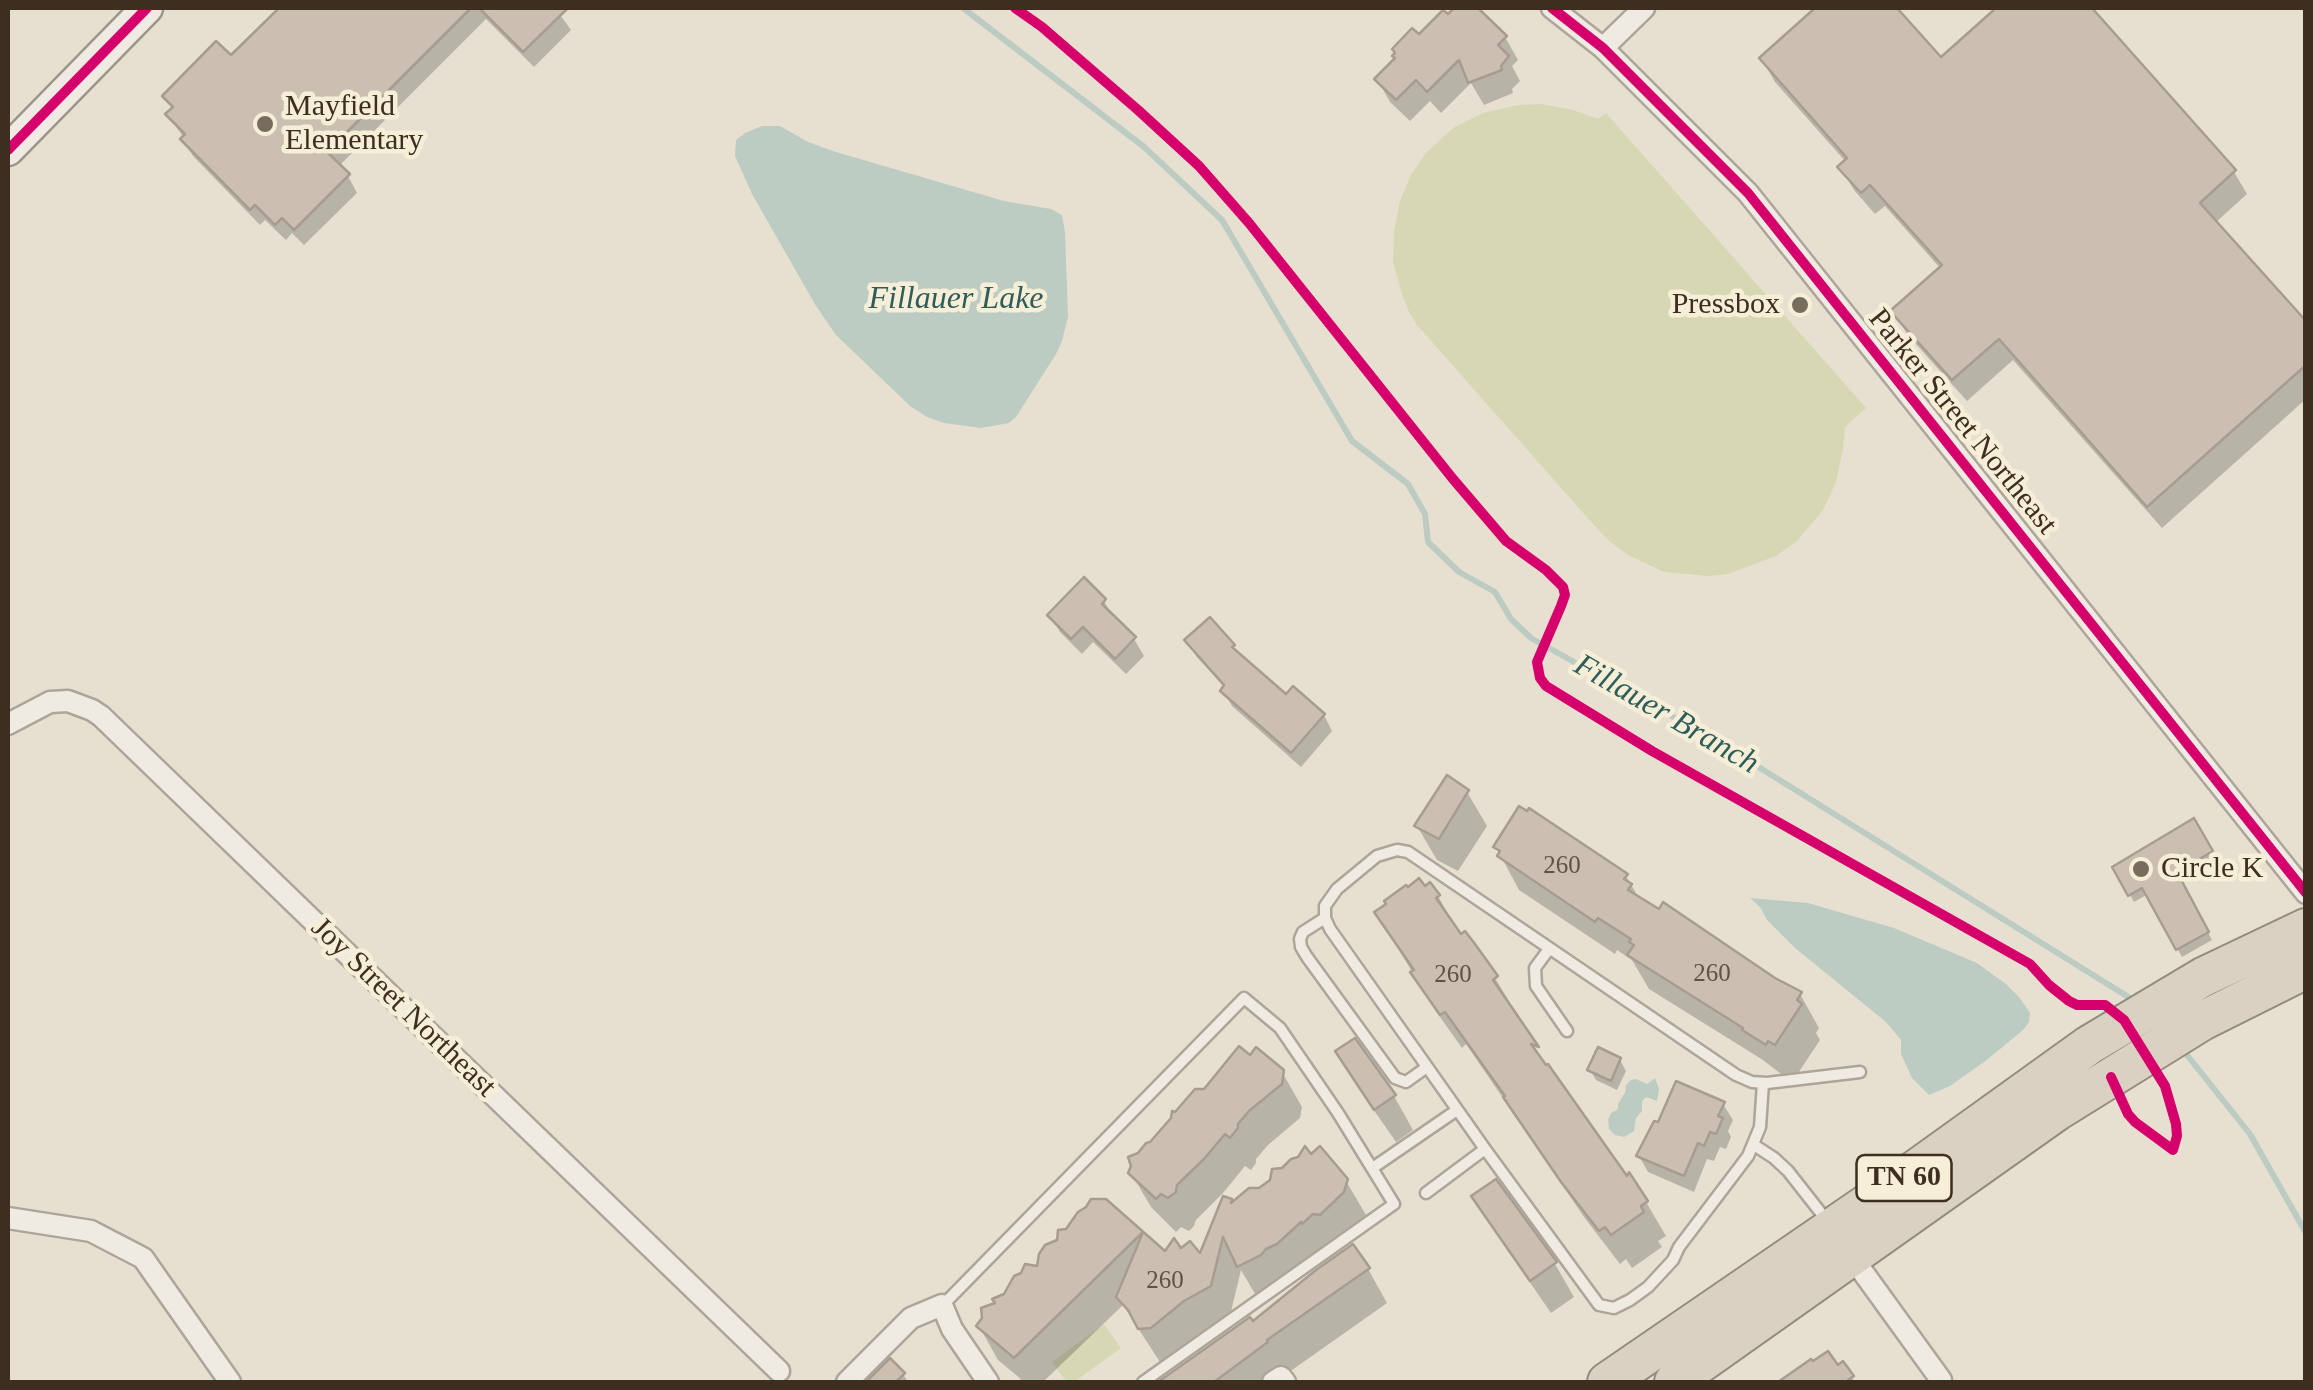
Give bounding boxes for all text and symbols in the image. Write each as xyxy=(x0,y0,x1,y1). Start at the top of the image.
place label: Mayfield Elementary xyxy=(285,89,423,160)
marker: Mayfield Elementary xyxy=(254,113,276,135)
water label: Fillauer Lake xyxy=(868,281,1044,319)
place label: Pressbox xyxy=(1672,287,1780,323)
marker: Pressbox xyxy=(1789,294,1811,316)
street label: Parker Street Northeast xyxy=(1860,302,2064,542)
water label: Fillauer Branch xyxy=(1567,647,1765,783)
house number: 260 xyxy=(1543,851,1581,881)
place label: Circle K xyxy=(2161,851,2263,887)
marker: Circle K xyxy=(2130,858,2152,880)
street label: Joy Street Northeast xyxy=(303,911,503,1105)
house number: 260 xyxy=(1693,959,1731,989)
house number: 260 xyxy=(1434,960,1472,990)
road number: TN 60 xyxy=(1856,1155,1952,1201)
house number: 260 xyxy=(1146,1266,1184,1296)

